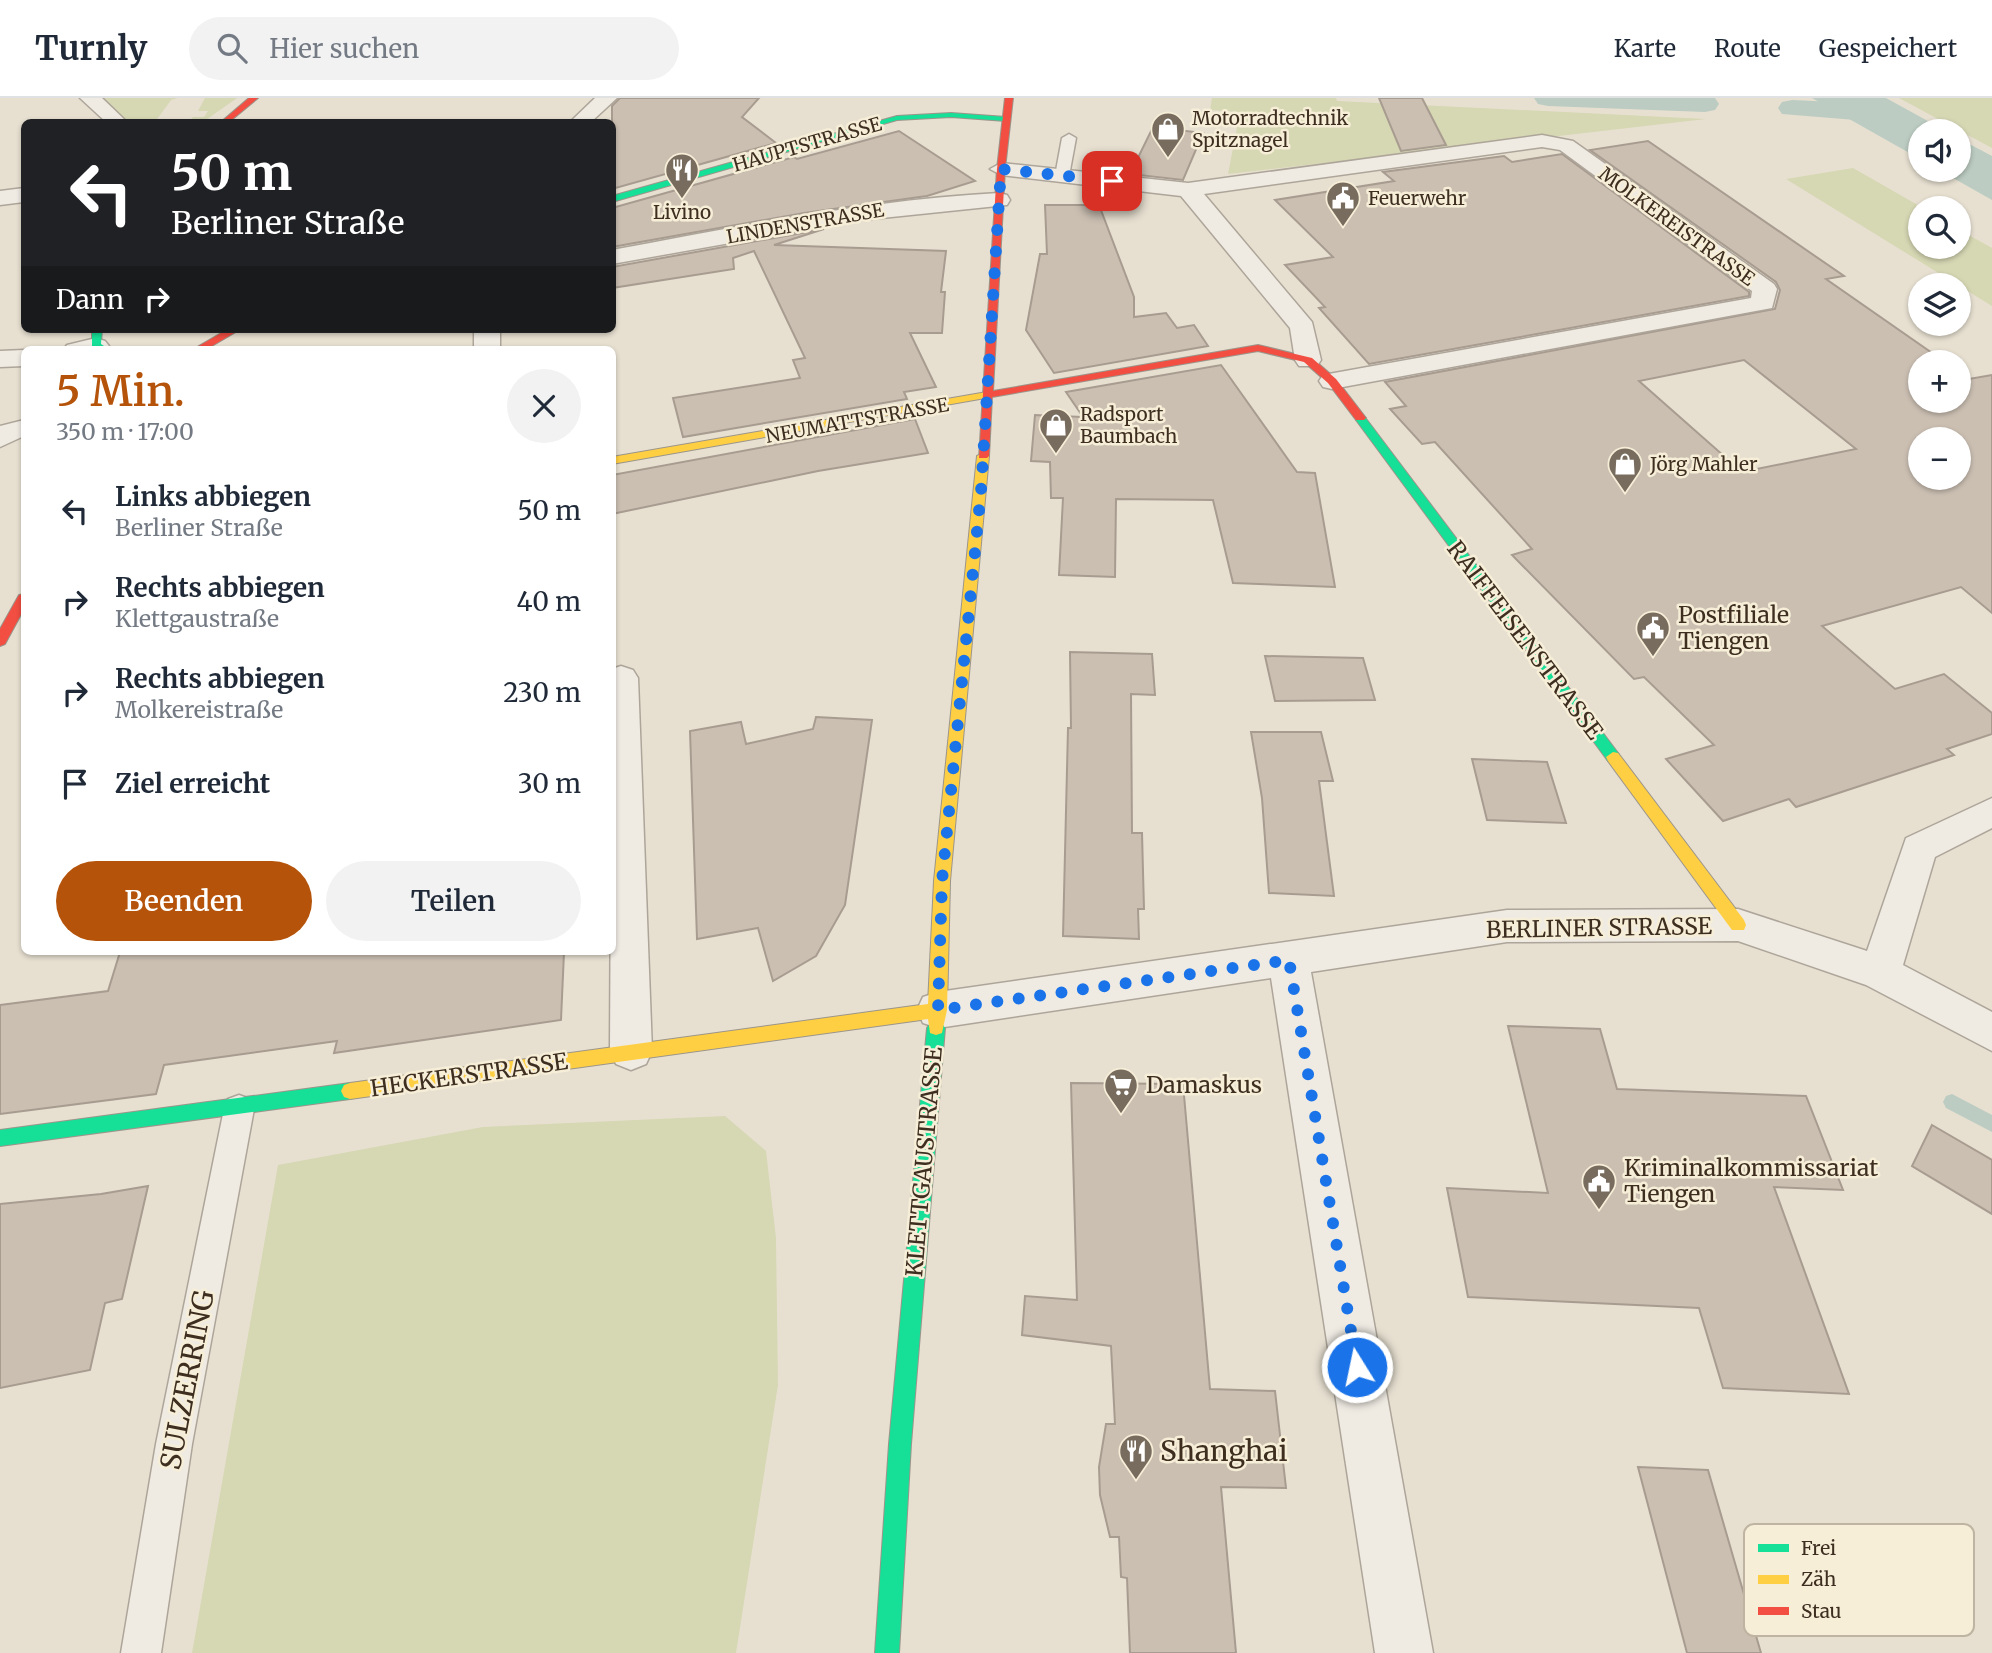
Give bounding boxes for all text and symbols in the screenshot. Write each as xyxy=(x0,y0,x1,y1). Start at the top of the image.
search box xyxy=(189,17,679,80)
text: Turnly xyxy=(35,28,147,69)
icon: search xyxy=(213,29,251,67)
text: Hier suchen xyxy=(269,32,419,65)
text: Karte xyxy=(1614,33,1676,64)
text: Route xyxy=(1714,33,1781,64)
text: Gespeichert xyxy=(1819,33,1957,64)
place label: Motorradtechnik Spitznagel xyxy=(1192,106,1348,152)
shop icon: Motorradtechnik Spitznagel xyxy=(1149,110,1187,159)
street label: HAUPTSTRASSE xyxy=(730,111,884,177)
map controls xyxy=(1908,119,1971,490)
button: sound xyxy=(1908,119,1971,182)
text: 50 m xyxy=(171,142,292,203)
icon: left xyxy=(56,147,147,238)
restaurant icon: Livino xyxy=(663,151,701,200)
pin xyxy=(1082,151,1142,211)
street label: MOLKEREISTRASSE xyxy=(1594,161,1760,291)
icon: arrive xyxy=(1093,162,1131,200)
public building icon: Feuerwehr xyxy=(1324,179,1362,228)
place label: Feuerwehr xyxy=(1368,186,1467,210)
button: search xyxy=(1908,196,1971,259)
street label: LINDENSTRASSE xyxy=(724,197,886,249)
place label: Livino xyxy=(653,200,711,224)
text: Berliner Straße xyxy=(171,203,404,243)
button: layers xyxy=(1908,273,1971,336)
icon: right xyxy=(138,280,176,318)
text: Dann xyxy=(56,283,124,316)
button: + xyxy=(1908,350,1971,413)
text: 5 Min. xyxy=(56,365,185,417)
button: close xyxy=(507,369,581,443)
street label: NEUMATTSTRASSE xyxy=(764,392,950,448)
place label: Radsport Baumbach xyxy=(1080,402,1178,448)
shop icon: Radsport Baumbach xyxy=(1037,406,1075,455)
text: 350 m · 17:00 xyxy=(56,417,194,446)
button: − xyxy=(1908,427,1971,490)
shop icon: Jörg Mahler xyxy=(1606,445,1644,494)
place label: Jörg Mahler xyxy=(1649,452,1758,476)
text: Links abbiegen xyxy=(115,480,311,513)
icon: left xyxy=(56,492,94,530)
text: 50 m xyxy=(517,494,581,527)
text: Berliner Straße xyxy=(115,513,283,542)
street label: RAIFFEISENSTRASSE xyxy=(1441,535,1610,745)
text: Rechts abbiegen xyxy=(115,571,325,604)
icon: right xyxy=(56,583,94,621)
text: 40 m xyxy=(517,585,581,618)
place label: Postfiliale Tiengen xyxy=(1678,600,1789,655)
text: Klettgaustraße xyxy=(115,604,279,633)
public building icon: Postfiliale Tiengen xyxy=(1634,609,1672,658)
text: Rechts abbiegen xyxy=(115,662,325,695)
icon: right xyxy=(56,674,94,712)
text: 230 m xyxy=(503,676,581,709)
text: Molkereistraße xyxy=(115,695,283,724)
icon: arrive xyxy=(56,765,94,803)
text: Ziel erreicht xyxy=(115,767,270,800)
text: 30 m xyxy=(518,767,581,800)
button: Beenden xyxy=(56,861,312,941)
button: Teilen xyxy=(326,861,581,941)
street label: BERLINER STRASSE xyxy=(1486,911,1713,944)
street label: KLETTGAUSTRASSE xyxy=(899,1045,948,1278)
street label: HECKERSTRASSE xyxy=(368,1046,570,1103)
supermarket icon: Damaskus xyxy=(1102,1066,1140,1115)
place label: Damaskus xyxy=(1146,1070,1262,1099)
place label: Kriminalkommissariat Tiengen xyxy=(1624,1153,1878,1208)
public building icon: Kriminalkommissariat Tiengen xyxy=(1580,1162,1618,1211)
street label: SULZERRING xyxy=(152,1287,222,1473)
position arrow xyxy=(1320,1330,1394,1404)
restaurant icon: Shanghai xyxy=(1117,1432,1155,1481)
place label: Shanghai xyxy=(1160,1433,1288,1469)
legend xyxy=(1744,1524,1974,1636)
text: Frei xyxy=(1801,1536,1836,1560)
text: Zäh xyxy=(1801,1567,1837,1591)
text: Stau xyxy=(1801,1599,1842,1623)

